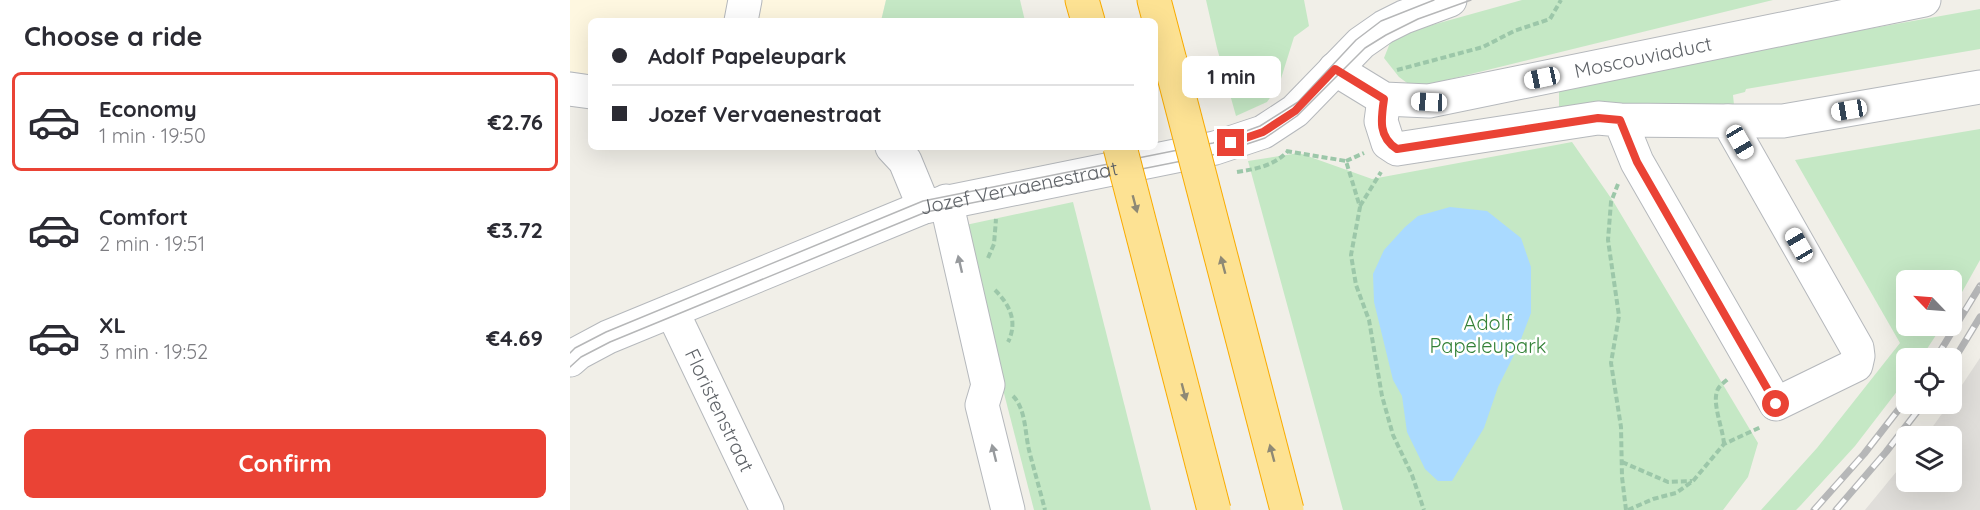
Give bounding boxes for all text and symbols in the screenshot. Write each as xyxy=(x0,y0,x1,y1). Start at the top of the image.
text: Choose a ride xyxy=(24,19,202,53)
street label: Moscouviaduct xyxy=(1572,31,1714,83)
text: Adolf Papeleupark xyxy=(648,42,846,70)
callout: 1 min xyxy=(1182,56,1280,98)
text: 1 min xyxy=(1207,64,1256,89)
car xyxy=(1523,65,1561,91)
car xyxy=(1411,92,1447,112)
icon: car xyxy=(27,95,81,149)
text: Economy xyxy=(99,95,197,123)
car xyxy=(1830,98,1868,122)
text: Jozef Vervaenestraat xyxy=(648,100,882,128)
text: €2.76 xyxy=(488,108,543,136)
car xyxy=(1723,122,1757,162)
text: 1 min · 19:50 xyxy=(99,123,206,148)
route end xyxy=(1217,129,1244,156)
street label: Jozef Vervaenestraat xyxy=(918,155,1120,220)
one-way arrow xyxy=(1131,195,1140,213)
icon: car xyxy=(27,203,81,257)
text: Comfort xyxy=(99,203,188,231)
text: €3.72 xyxy=(487,216,543,244)
car xyxy=(1782,225,1816,265)
text: 2 min · 19:51 xyxy=(99,231,205,256)
one-way arrow xyxy=(955,254,965,273)
one-way arrow xyxy=(1218,255,1228,274)
north arrow xyxy=(1896,270,1962,336)
map controls xyxy=(1896,270,1962,492)
park label: Adolf Papeleupark xyxy=(1429,310,1547,358)
icon: car xyxy=(27,311,81,365)
text: XL xyxy=(99,311,126,339)
text: €4.69 xyxy=(486,324,543,352)
text: 3 min · 19:52 xyxy=(99,339,208,364)
street label: Floristenstraat xyxy=(680,344,760,476)
button: locate xyxy=(1896,348,1962,414)
one-way arrow xyxy=(1180,384,1189,402)
route start xyxy=(1762,390,1789,417)
button: layers xyxy=(1896,426,1962,492)
button: Confirm xyxy=(24,429,546,498)
one-way arrow xyxy=(988,444,998,462)
one-way arrow xyxy=(1267,444,1276,462)

